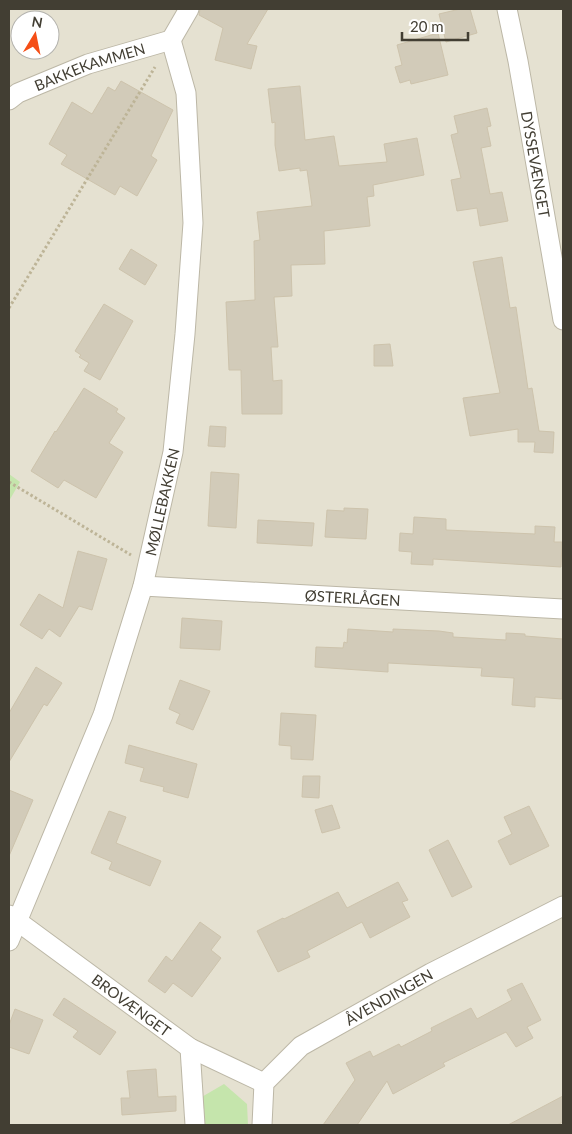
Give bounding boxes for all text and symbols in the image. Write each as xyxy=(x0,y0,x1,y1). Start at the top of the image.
north arrow xyxy=(10,10,60,60)
scale bar xyxy=(402,10,468,42)
text: N xyxy=(31,12,44,31)
text: 20 m xyxy=(410,17,444,35)
street label: BAKKEKAMMEN xyxy=(32,39,147,94)
street label: DYSSEVÆNGET xyxy=(518,110,554,219)
street label: MØLLEBAKKEN xyxy=(141,446,183,557)
street label: ØSTERLÅGEN xyxy=(304,586,401,609)
street label: ÅVENDINGEN xyxy=(342,965,436,1029)
street label: BROVÆNGET xyxy=(88,970,175,1040)

